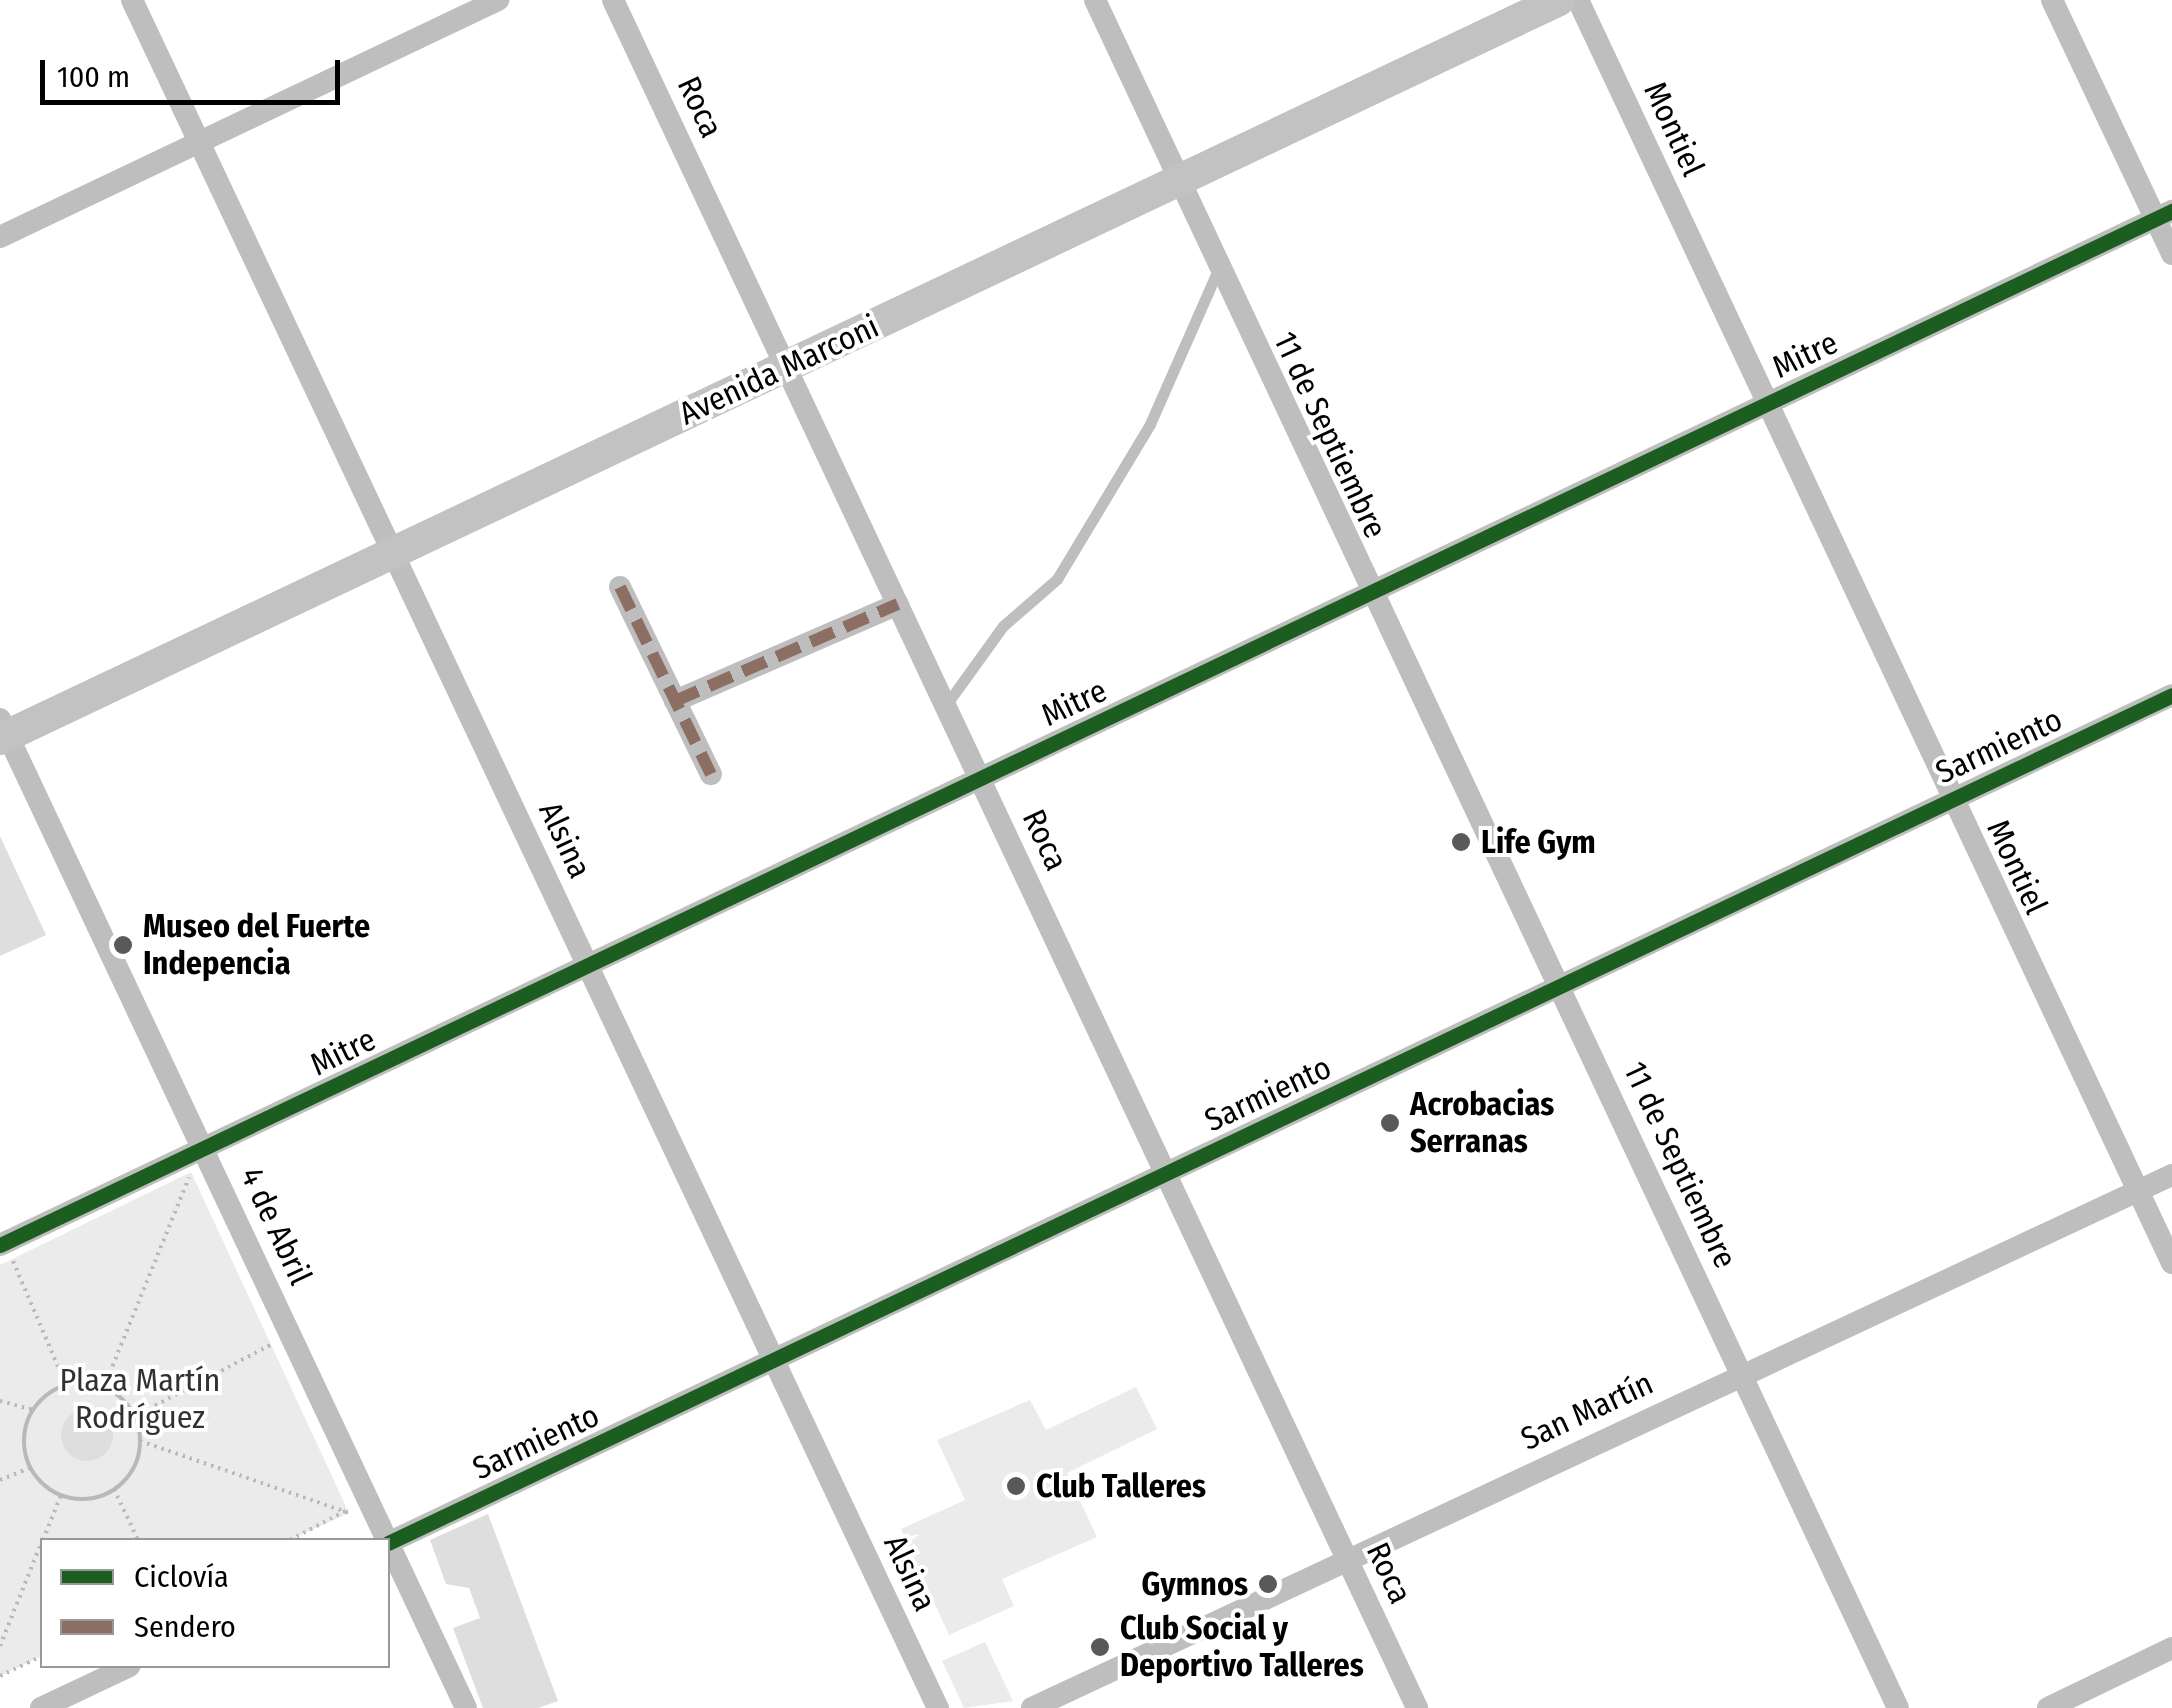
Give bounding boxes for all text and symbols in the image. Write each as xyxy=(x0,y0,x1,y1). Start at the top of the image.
scale bar xyxy=(45,40,345,102)
text: 100 m xyxy=(57,59,130,95)
street label: Roca xyxy=(669,70,731,144)
street label: Montiel xyxy=(1636,76,1712,182)
street label: Avenida Marconi xyxy=(673,307,885,433)
street label: Mitre xyxy=(1766,323,1844,387)
street label: 11 de Septiembre xyxy=(1265,326,1395,544)
street label: Mitre xyxy=(1035,671,1113,735)
street label: Sarmiento xyxy=(1930,700,2068,792)
street label: Alsina xyxy=(531,796,599,884)
street label: Roca xyxy=(1014,803,1076,877)
street label: Montiel xyxy=(1979,814,2055,920)
place label: Life Gym xyxy=(1481,823,1596,861)
marker: Life Gym xyxy=(1450,831,1472,853)
place label: Museo del Fuerte Indepencia xyxy=(143,908,370,983)
marker: Museo del Fuerte Indepencia xyxy=(112,934,134,956)
street label: Mitre xyxy=(304,1020,382,1084)
street label: Sarmiento xyxy=(1199,1048,1337,1140)
street label: 11 de Septiembre xyxy=(1615,1056,1745,1274)
place label: Acrobacias Serranas xyxy=(1410,1086,1554,1161)
marker: Acrobacias Serranas xyxy=(1379,1112,1401,1134)
street label: 4 de Abril xyxy=(232,1161,320,1291)
park label: Plaza Martín Rodríguez xyxy=(60,1362,220,1437)
street label: San Martín xyxy=(1515,1364,1659,1458)
street label: Sarmiento xyxy=(467,1396,605,1488)
place label: Club Talleres xyxy=(1036,1467,1206,1505)
marker: Club Talleres xyxy=(1005,1475,1027,1497)
street label: Alsina xyxy=(876,1529,944,1617)
street label: Roca xyxy=(1358,1536,1420,1610)
legend xyxy=(40,1538,390,1668)
text: Ciclovía xyxy=(134,1559,229,1595)
place label: Gymnos xyxy=(1142,1565,1248,1603)
marker: Gymnos xyxy=(1257,1573,1279,1595)
text: Sendero xyxy=(134,1609,236,1645)
place label: Club Social y Deportivo Talleres xyxy=(1120,1610,1364,1685)
marker: Club Social y Deportivo Talleres xyxy=(1089,1636,1111,1658)

